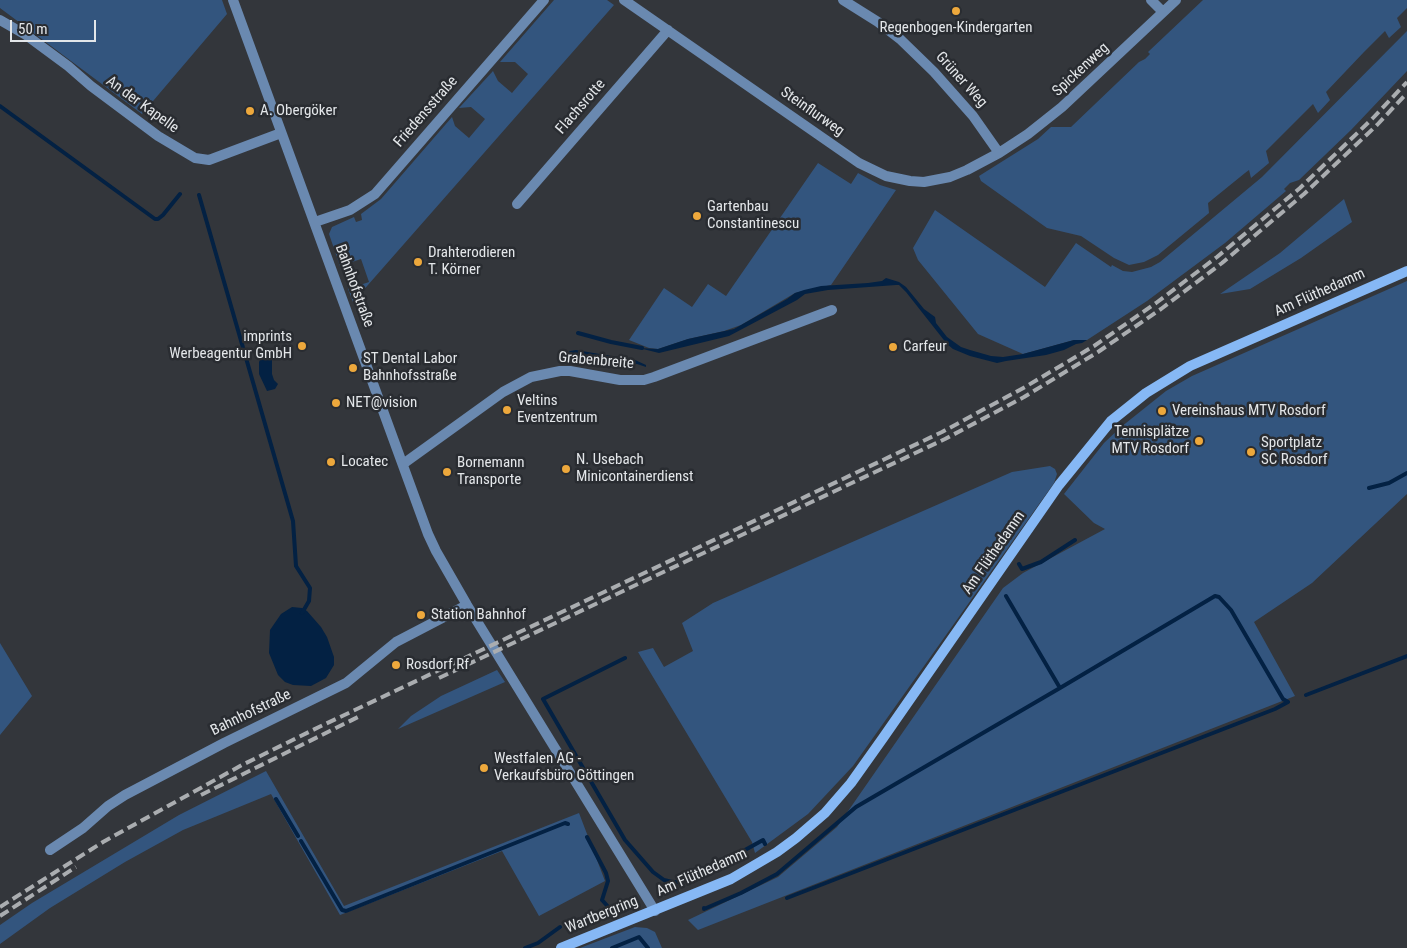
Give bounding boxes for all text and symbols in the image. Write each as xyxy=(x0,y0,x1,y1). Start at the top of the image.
marker: Regenbogen-Kindergarten xyxy=(950,5,962,17)
scale bar xyxy=(12,10,99,42)
place label: Regenbogen-Kindergarten xyxy=(879,19,1033,37)
text: 50 m xyxy=(18,20,48,38)
street label: Spickenweg xyxy=(1049,39,1113,101)
street label: Grüner Weg xyxy=(931,48,991,112)
street label: An der Kapelle xyxy=(102,73,182,137)
street label: Friedensstraße xyxy=(390,73,462,151)
street label: Flachsrotte xyxy=(552,76,610,138)
street label: Steinflurweg xyxy=(777,84,847,140)
place label: A. Obergöker xyxy=(260,102,337,120)
marker: A. Obergöker xyxy=(244,105,256,117)
place label: Gartenbau Constantinescu xyxy=(707,198,799,233)
marker: Gartenbau Constantinescu xyxy=(691,210,703,222)
street label: Bahnhofstraße xyxy=(331,242,377,330)
place label: Drahterodieren T. Körner xyxy=(428,244,515,279)
marker: Drahterodieren T. Körner xyxy=(412,256,424,268)
street label: Am Flüthedamm xyxy=(1272,265,1368,321)
place label: imprints Werbeagentur GmbH xyxy=(169,328,292,363)
place label: Carfeur xyxy=(903,338,947,356)
marker: imprints Werbeagentur GmbH xyxy=(296,340,308,352)
marker: Carfeur xyxy=(887,341,899,353)
street label: Grabenbreite xyxy=(557,349,635,373)
place label: ST Dental Labor Bahnhofsstraße xyxy=(363,350,457,385)
marker: ST Dental Labor Bahnhofsstraße xyxy=(347,362,359,374)
place label: Veltins Eventzentrum xyxy=(517,392,598,427)
place label: NET@vision xyxy=(346,394,417,412)
marker: NET@vision xyxy=(330,397,342,409)
place label: Vereinshaus MTV Rosdorf xyxy=(1172,402,1326,420)
marker: Veltins Eventzentrum xyxy=(501,404,513,416)
marker: Vereinshaus MTV Rosdorf xyxy=(1156,405,1168,417)
place label: Tennisplätze MTV Rosdorf xyxy=(1111,423,1189,458)
place label: Sportplatz SC Rosdorf xyxy=(1261,434,1327,469)
marker: Tennisplätze MTV Rosdorf xyxy=(1193,435,1205,447)
marker: Sportplatz SC Rosdorf xyxy=(1245,446,1257,458)
place label: N. Usebach Minicontainerdienst xyxy=(576,451,693,486)
place label: Locatec xyxy=(341,453,388,471)
place label: Bornemann Transporte xyxy=(457,454,525,489)
marker: Locatec xyxy=(325,456,337,468)
marker: N. Usebach Minicontainerdienst xyxy=(560,463,572,475)
marker: Bornemann Transporte xyxy=(441,466,453,478)
street label: Am Flüthedamm xyxy=(959,508,1029,598)
place label: Station Bahnhof xyxy=(431,606,526,624)
marker: Station Bahnhof xyxy=(415,609,427,621)
place label: Rosdorf Rf xyxy=(406,656,469,674)
marker: Rosdorf Rf xyxy=(390,659,402,671)
street label: Bahnhofstraße xyxy=(208,686,294,740)
place label: Westfalen AG - Verkaufsbüro Göttingen xyxy=(494,750,634,785)
marker: Westfalen AG - Verkaufsbüro Göttingen xyxy=(478,762,490,774)
street label: Am Flüthedamm xyxy=(654,845,750,901)
street label: Wartbergring xyxy=(563,892,641,938)

